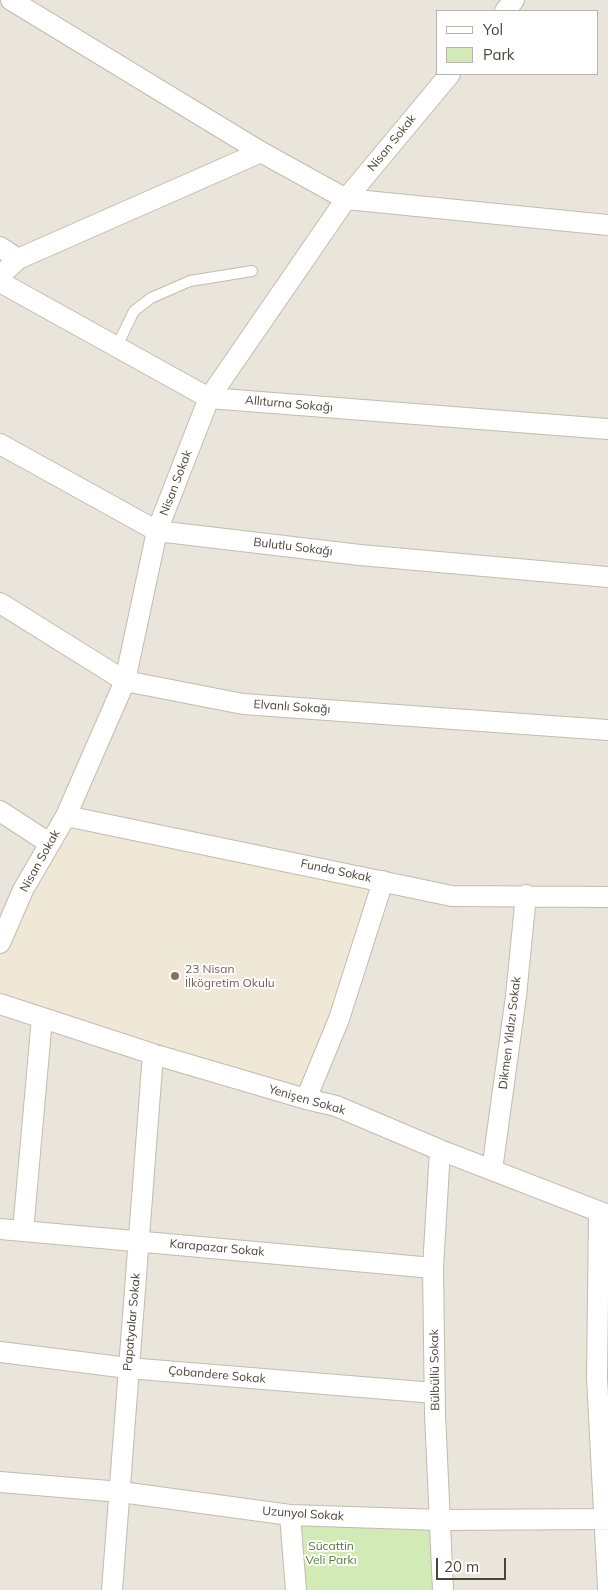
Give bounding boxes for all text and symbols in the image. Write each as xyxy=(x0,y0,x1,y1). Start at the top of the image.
legend xyxy=(436,10,598,75)
text: Yol xyxy=(483,20,503,39)
text: Park xyxy=(483,45,515,64)
street label: Nisan Sokak xyxy=(365,112,419,174)
street label: Allıturna Sokağı xyxy=(245,393,333,415)
street label: Nisan Sokak xyxy=(157,448,195,518)
street label: Bulutlu Sokağı xyxy=(253,535,333,559)
street label: Elvanlı Sokağı xyxy=(253,697,331,717)
street label: Nisan Sokak xyxy=(17,827,63,895)
street label: Funda Sokak xyxy=(299,856,373,886)
place label: 23 Nisan İlkögretim Okulu xyxy=(185,962,275,990)
marker: 23 Nisan İlkögretim Okulu xyxy=(169,970,181,982)
street label: Dikmen Yıldızı Sokak xyxy=(496,976,524,1090)
street label: Yenişen Sokak xyxy=(267,1082,347,1118)
street label: Karapazar Sokak xyxy=(169,1237,265,1259)
street label: Papatyalar Sokak xyxy=(121,1272,143,1372)
street label: Bülbüllü Sokak xyxy=(427,1329,443,1411)
street label: Çobandere Sokak xyxy=(168,1364,266,1386)
street label: Uzunyol Sokak xyxy=(262,1504,344,1524)
park label: Sücattin Veli Parkı xyxy=(305,1539,357,1567)
scale bar xyxy=(438,1548,508,1580)
text: 20 m xyxy=(444,1557,479,1576)

